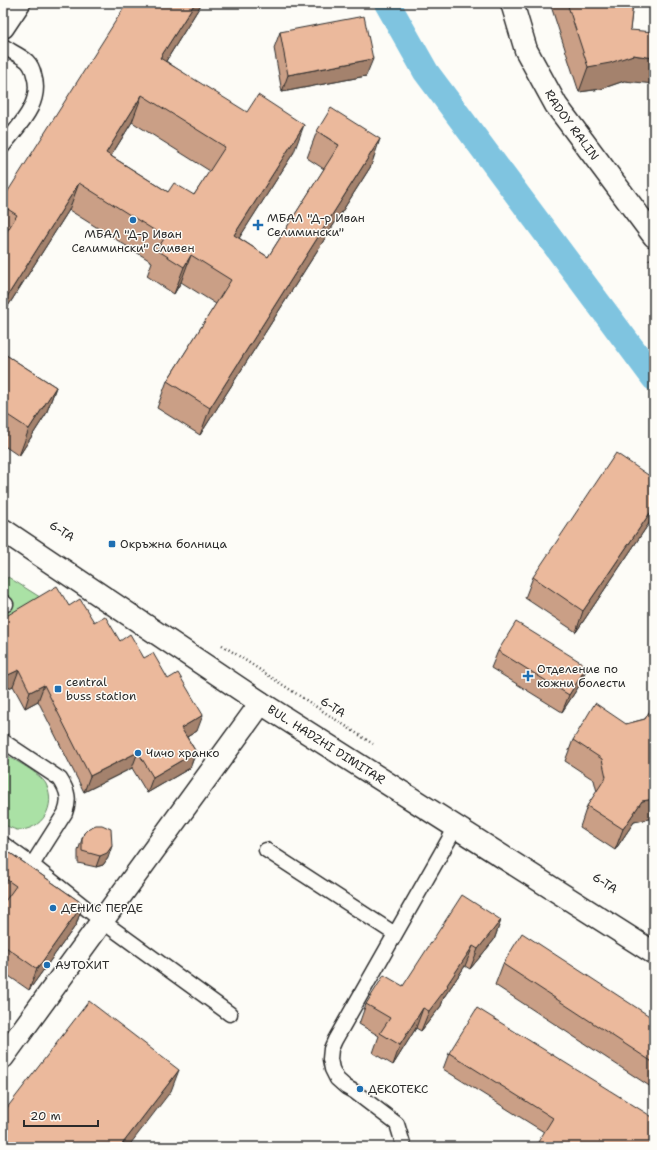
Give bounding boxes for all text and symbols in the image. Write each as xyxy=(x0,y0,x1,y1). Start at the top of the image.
street label: RADOY RALIN xyxy=(541,87,603,163)
place label: МБАЛ "Д-р Иван Селимински" xyxy=(267,210,365,240)
marker: МБАЛ "Д-р Иван Селимински" Сливен xyxy=(128,215,138,225)
marker: МБАЛ "Д-р Иван Селимински" xyxy=(252,219,264,231)
place label: МБАЛ "Д-р Иван Селимински" Сливен xyxy=(72,226,194,256)
street label: 6-ТА xyxy=(46,517,78,545)
place label: Окръжна болница xyxy=(120,536,227,552)
marker: Окръжна болница xyxy=(107,539,117,549)
place label: Отделение по кожни болести xyxy=(537,661,626,691)
marker: Отделение по кожни болести xyxy=(522,670,534,682)
place label: central buss station xyxy=(66,674,136,704)
marker: central buss station xyxy=(53,684,63,694)
street label: 6-ТА xyxy=(317,693,349,721)
street label: BUL. HADZHI DIMITAR xyxy=(264,701,388,788)
place label: Чичо хранко xyxy=(146,745,219,761)
marker: Чичо хранко xyxy=(133,748,143,758)
street label: 6-ТА xyxy=(589,869,621,897)
place label: ДЕНИС ПЕРДЕ xyxy=(61,900,143,916)
marker: ДЕНИС ПЕРДЕ xyxy=(48,903,58,913)
place label: АУТОХИТ xyxy=(55,957,110,973)
marker: АУТОХИТ xyxy=(42,960,52,970)
place label: ДЕКОТЕКС xyxy=(368,1081,428,1097)
marker: ДЕКОТЕКС xyxy=(355,1084,365,1094)
scale bar xyxy=(24,1102,98,1128)
text: 20 m xyxy=(30,1108,61,1124)

